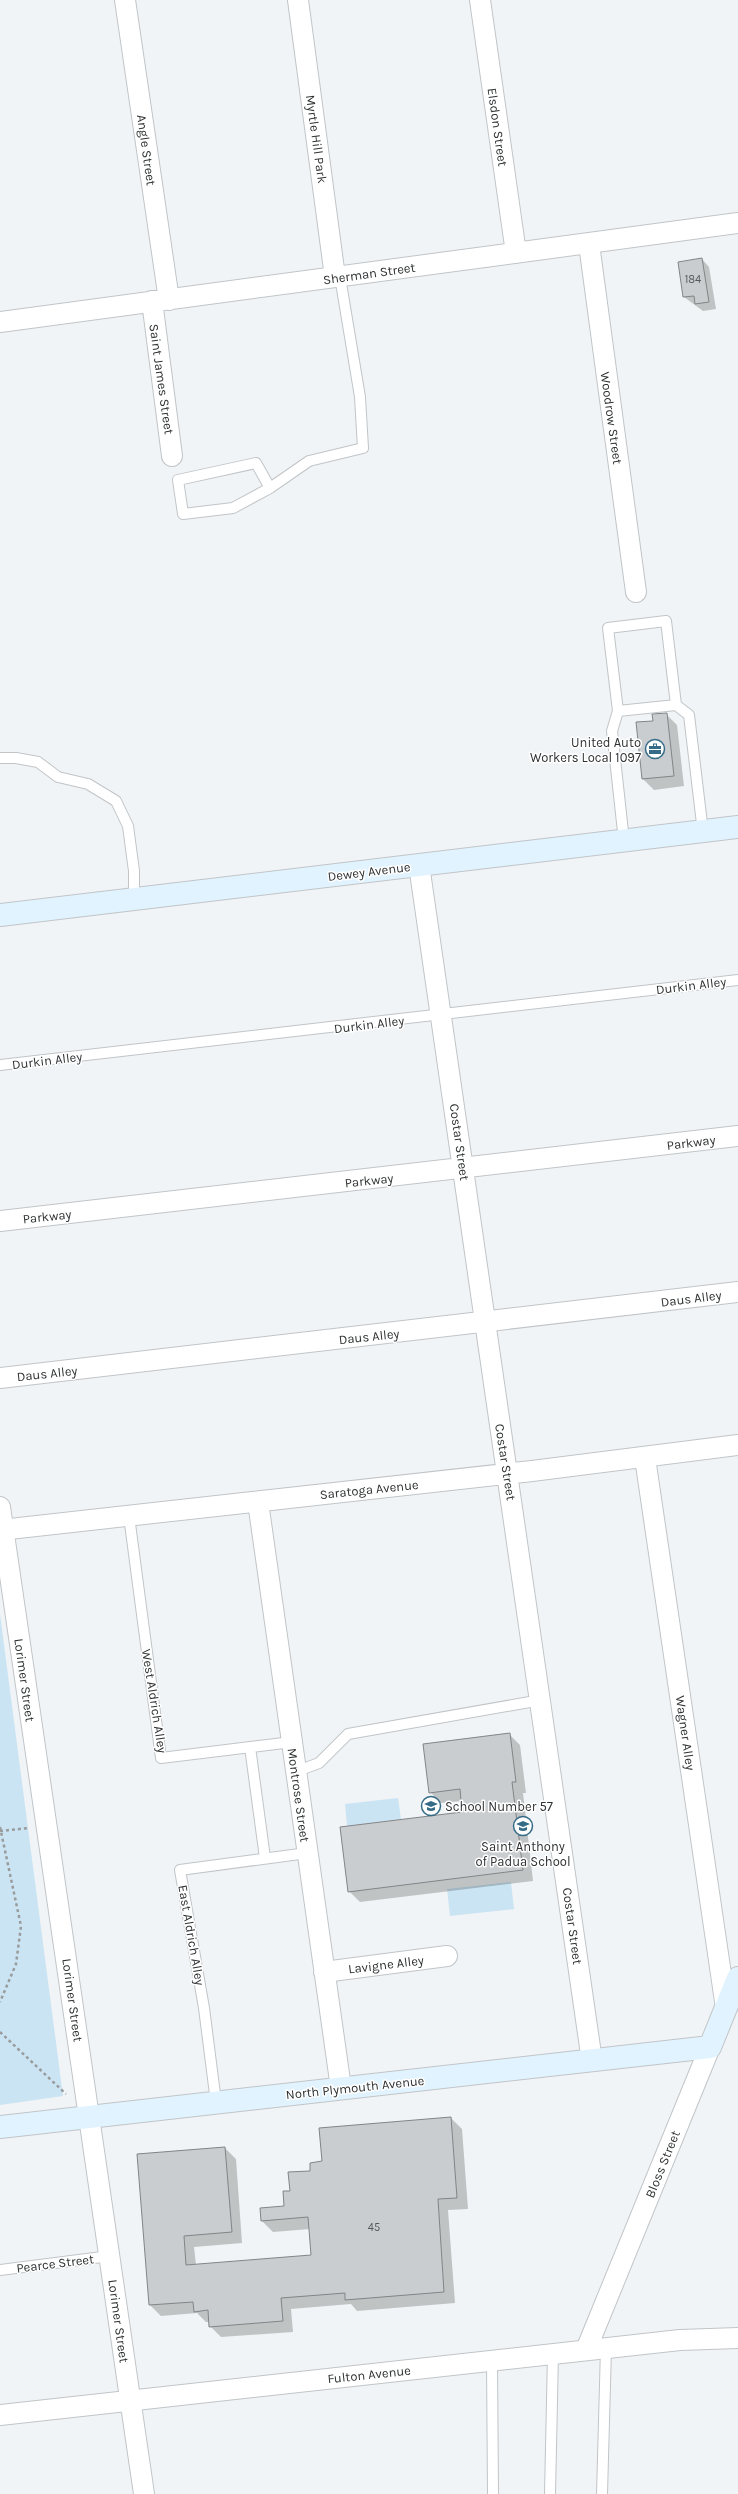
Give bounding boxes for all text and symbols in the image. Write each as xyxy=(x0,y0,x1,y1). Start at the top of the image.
street label: Elsdon Street xyxy=(485,87,510,167)
street label: Myrtle Hill Park xyxy=(303,94,330,184)
street label: Angle Street xyxy=(134,113,159,187)
street label: Sherman Street xyxy=(322,260,416,287)
house number: 184 xyxy=(685,273,701,286)
street label: Saint James Street xyxy=(146,323,177,435)
street label: Woodrow Street xyxy=(598,371,625,465)
place label: United Auto Workers Local 1097 xyxy=(530,735,641,765)
office icon: United Auto Workers Local 1097 xyxy=(644,738,666,760)
street label: Dewey Avenue xyxy=(327,859,412,884)
street label: Durkin Alley xyxy=(655,974,727,997)
street label: Durkin Alley xyxy=(333,1013,405,1036)
street label: Durkin Alley xyxy=(11,1049,83,1072)
street label: Costar Street xyxy=(447,1103,472,1182)
street label: Parkway xyxy=(666,1132,716,1153)
street label: Parkway xyxy=(344,1170,394,1191)
street label: Parkway xyxy=(22,1206,72,1227)
street label: Daus Alley xyxy=(660,1287,722,1310)
street label: Daus Alley xyxy=(338,1326,400,1347)
street label: Daus Alley xyxy=(16,1363,78,1384)
street label: Costar Street xyxy=(492,1423,519,1502)
street label: Saratoga Avenue xyxy=(319,1477,419,1502)
street label: Lorimer Street xyxy=(11,1637,38,1723)
street label: West Aldrich Alley xyxy=(139,1648,170,1754)
street label: Wagner Alley xyxy=(673,1695,698,1771)
street label: Montrose Street xyxy=(284,1747,313,1843)
school or university icon: School Number 57 xyxy=(420,1795,442,1817)
place label: School Number 57 xyxy=(445,1799,553,1814)
school or university icon: Saint Anthony of Padua School xyxy=(512,1815,534,1837)
place label: Saint Anthony of Padua School xyxy=(475,1839,571,1869)
street label: East Aldrich Alley xyxy=(175,1884,208,1987)
street label: Costar Street xyxy=(560,1887,585,1966)
street label: Lavigne Alley xyxy=(347,1952,425,1977)
street label: Lorimer Street xyxy=(59,1957,86,2043)
street label: North Plymouth Avenue xyxy=(285,2073,425,2102)
street label: Bloss Street xyxy=(642,2128,683,2200)
house number: 45 xyxy=(368,2221,380,2234)
street label: Pearce Street xyxy=(15,2251,95,2276)
street label: Lorimer Street xyxy=(105,2278,132,2364)
street label: Fulton Avenue xyxy=(327,2363,412,2386)

